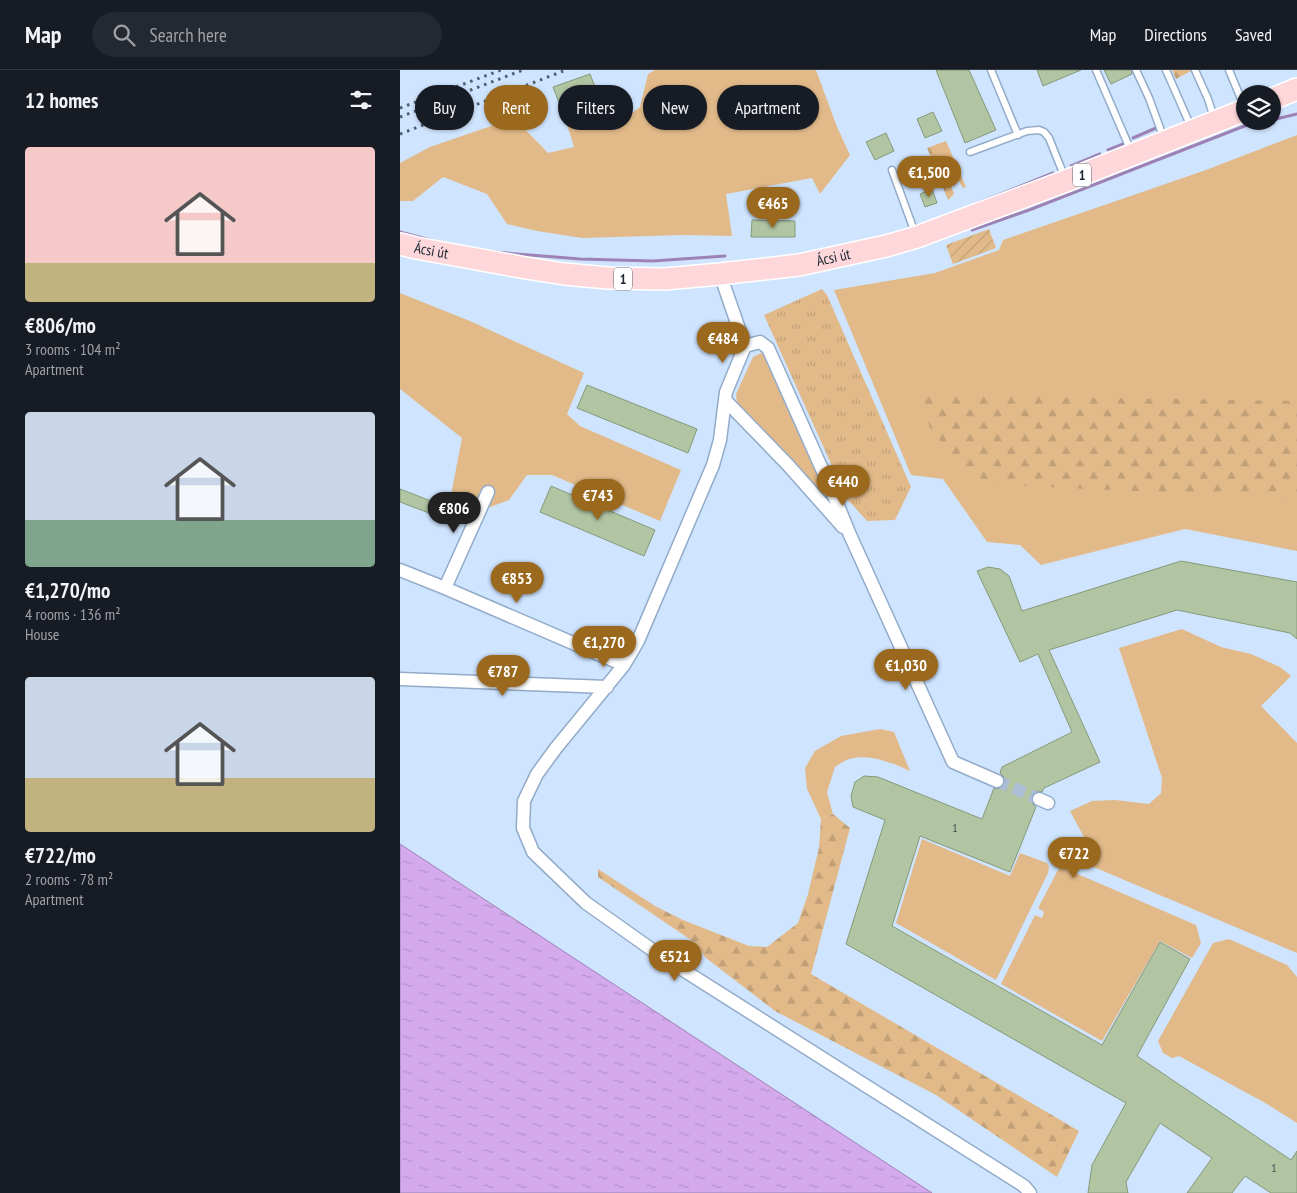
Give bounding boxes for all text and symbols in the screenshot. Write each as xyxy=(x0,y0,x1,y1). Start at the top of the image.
search box xyxy=(92,12,442,57)
text: Map xyxy=(25,19,62,50)
icon: search xyxy=(110,21,138,49)
text: Search here xyxy=(150,23,227,47)
text: Map xyxy=(1090,23,1116,46)
text: Directions xyxy=(1144,23,1207,46)
text: Saved xyxy=(1235,23,1272,46)
chip: Buy xyxy=(415,85,474,130)
chip: Rent xyxy=(484,85,548,130)
chip: Filters xyxy=(558,85,633,130)
chip: New xyxy=(643,85,707,130)
chip: Apartment xyxy=(717,85,819,130)
map controls xyxy=(1236,85,1281,130)
button: layers xyxy=(1236,85,1281,130)
icon: filters xyxy=(347,86,375,114)
text: 12 homes xyxy=(25,87,98,114)
pin: €1,500 xyxy=(888,156,970,198)
text: €1,500 xyxy=(908,162,950,182)
road number: 1 xyxy=(1073,164,1091,186)
icon: home xyxy=(155,179,245,269)
pin: €465 xyxy=(743,186,803,229)
text: €465 xyxy=(758,193,788,213)
street label: Ácsi út xyxy=(413,238,450,263)
street label: Ácsi út xyxy=(815,244,852,270)
road number: 1 xyxy=(614,268,632,290)
text: €806/mo xyxy=(25,312,96,339)
pin: €484 xyxy=(693,322,753,364)
text: €484 xyxy=(708,328,738,348)
text: 3 rooms · 104 m² xyxy=(25,339,121,359)
text: Apartment xyxy=(25,359,84,379)
icon: home xyxy=(155,444,245,534)
pin: €440 xyxy=(813,464,873,507)
text: €440 xyxy=(828,471,858,491)
pin: €743 xyxy=(568,478,628,521)
text: €743 xyxy=(583,485,613,505)
pin: €806 xyxy=(424,492,484,534)
text: €806 xyxy=(439,498,469,518)
pin: €853 xyxy=(487,562,547,604)
text: €853 xyxy=(502,568,532,588)
text: €1,270/mo xyxy=(25,577,110,604)
text: 4 rooms · 136 m² xyxy=(25,604,121,624)
text: House xyxy=(25,624,59,644)
pin: €1,270 xyxy=(563,626,645,668)
text: €1,270 xyxy=(583,632,625,652)
pin: €1,030 xyxy=(865,648,947,691)
pin: €787 xyxy=(473,654,533,697)
text: €1,030 xyxy=(885,655,927,675)
text: €787 xyxy=(488,661,518,681)
icon: home xyxy=(155,709,245,799)
house number: 1 xyxy=(952,820,958,835)
pin: €722 xyxy=(1044,836,1104,879)
text: €722/mo xyxy=(25,842,96,869)
text: €722 xyxy=(1059,843,1089,863)
text: 2 rooms · 78 m² xyxy=(25,869,113,889)
text: Apartment xyxy=(25,889,84,909)
pin: €521 xyxy=(645,940,705,982)
text: €521 xyxy=(660,946,690,966)
house number: 1 xyxy=(1271,1160,1277,1175)

